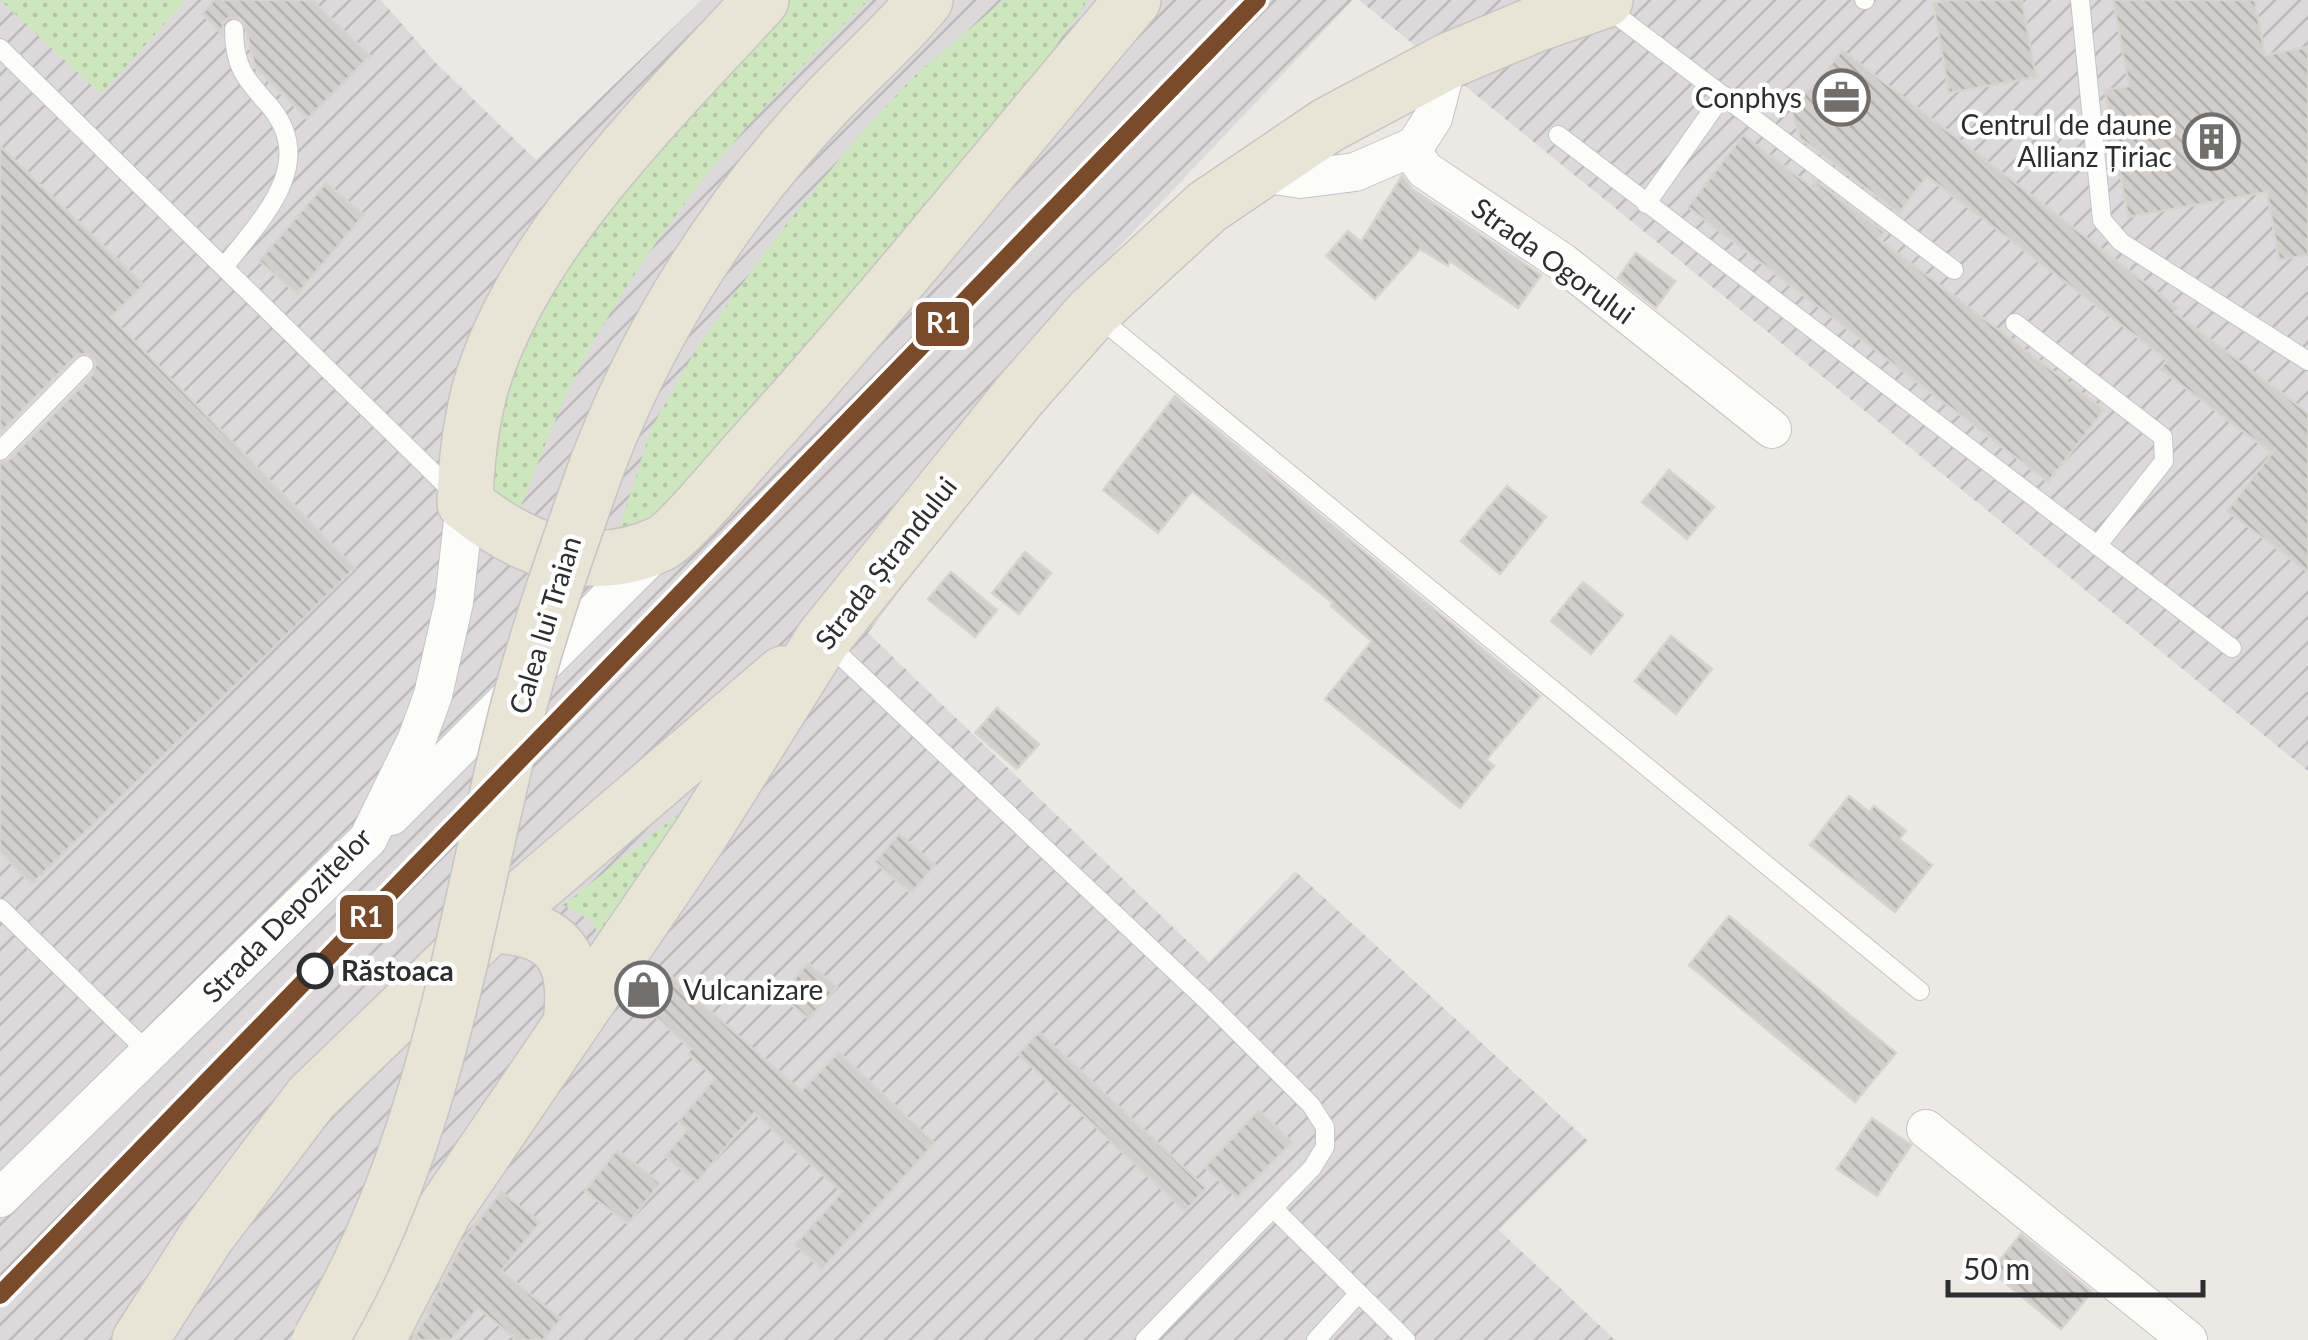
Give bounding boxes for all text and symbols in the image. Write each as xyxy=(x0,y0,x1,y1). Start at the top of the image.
office icon: Conphys xyxy=(1811,68,1871,128)
place label: Conphys xyxy=(1695,80,1802,114)
place label: Centrul de daune Allianz Țiriac xyxy=(1961,107,2172,173)
building icon: Centrul de daune Allianz Țiriac xyxy=(2181,111,2241,171)
street label: Strada Ogorului xyxy=(1466,190,1641,330)
line badge: R1 xyxy=(914,300,971,348)
text: R1 xyxy=(926,305,960,339)
street label: Strada Ștrandului xyxy=(807,469,963,655)
street label: Calea lui Traian xyxy=(501,532,587,718)
street label: Strada Depozitelor xyxy=(194,820,378,1009)
line badge: R1 xyxy=(338,893,395,941)
text: R1 xyxy=(349,899,383,933)
place label: Răstoaca xyxy=(341,953,454,987)
marker: Răstoaca xyxy=(298,954,332,988)
shop icon: Vulcanizare xyxy=(614,960,674,1020)
place label: Vulcanizare xyxy=(683,972,823,1006)
scale bar xyxy=(1948,1235,2203,1297)
text: 50 m xyxy=(1963,1250,2030,1286)

